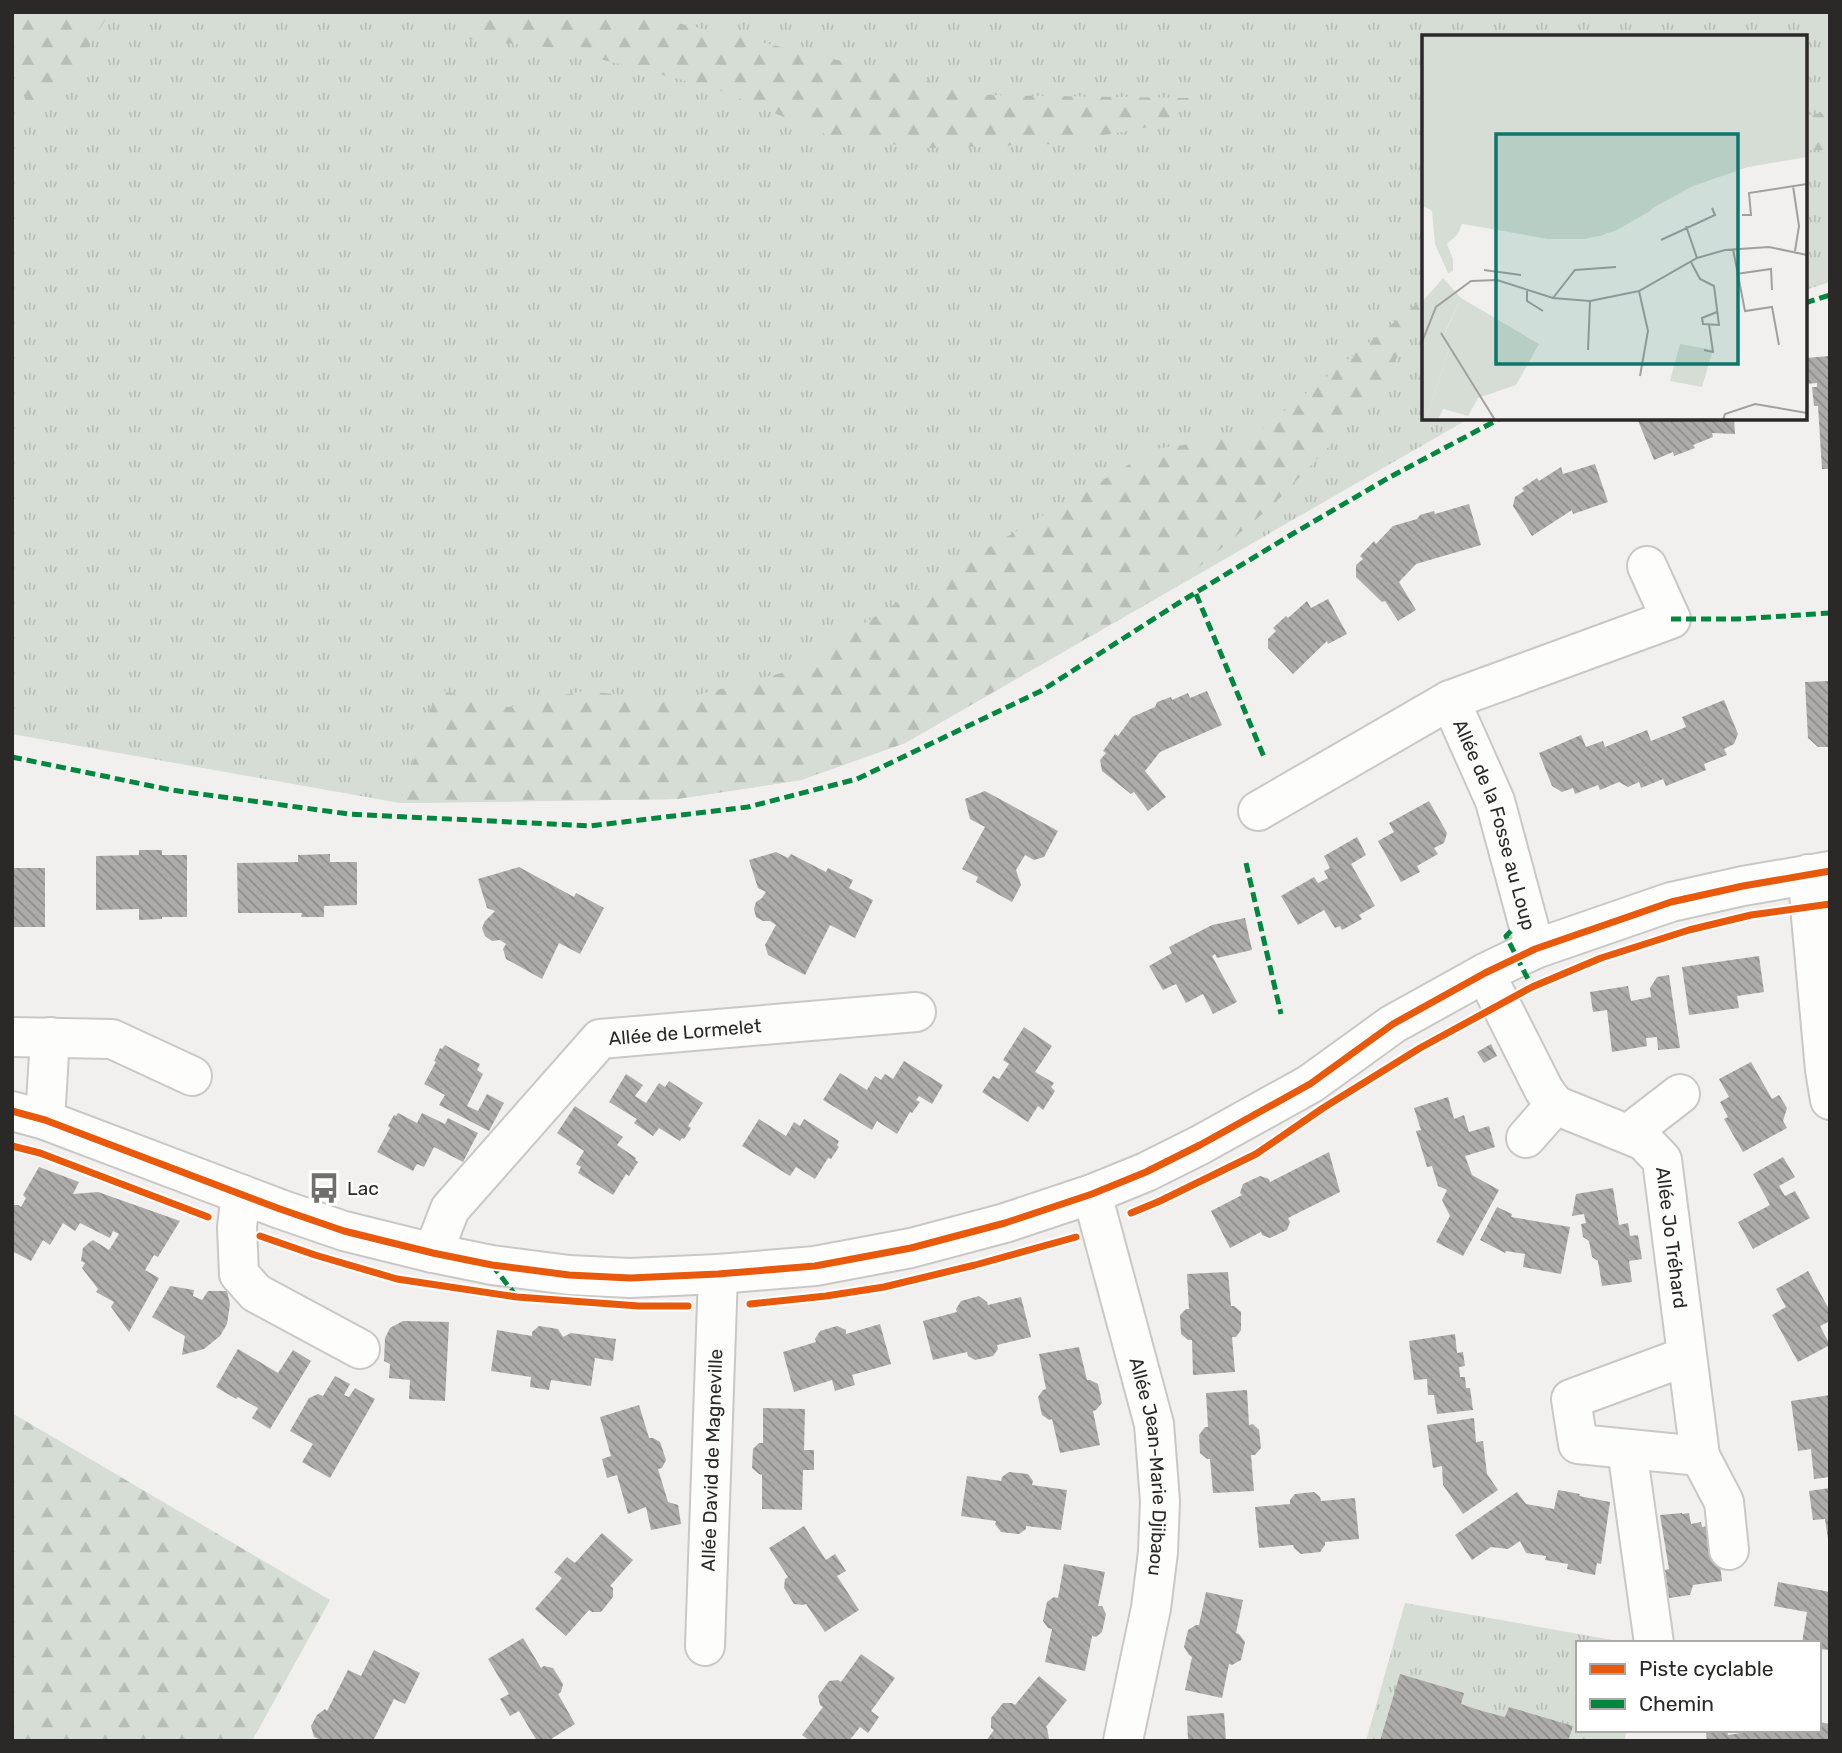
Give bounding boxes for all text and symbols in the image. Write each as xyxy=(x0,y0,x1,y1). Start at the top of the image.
inset map xyxy=(1422,35,1807,420)
street label: Allée de la Fosse au Loup xyxy=(1449,716,1541,933)
street label: Allée de Lormelet xyxy=(607,1014,763,1050)
street label: Allée Jo Tréhard xyxy=(1651,1165,1692,1310)
bus stop icon: Lac xyxy=(307,1171,341,1205)
place label: Lac xyxy=(347,1177,379,1200)
street label: Allée David de Magneville xyxy=(696,1348,727,1572)
street label: Allée Jean-Marie Djibaou xyxy=(1125,1355,1172,1577)
legend xyxy=(1576,1641,1821,1732)
text: Piste cyclable xyxy=(1639,1656,1774,1681)
text: Chemin xyxy=(1639,1691,1714,1716)

